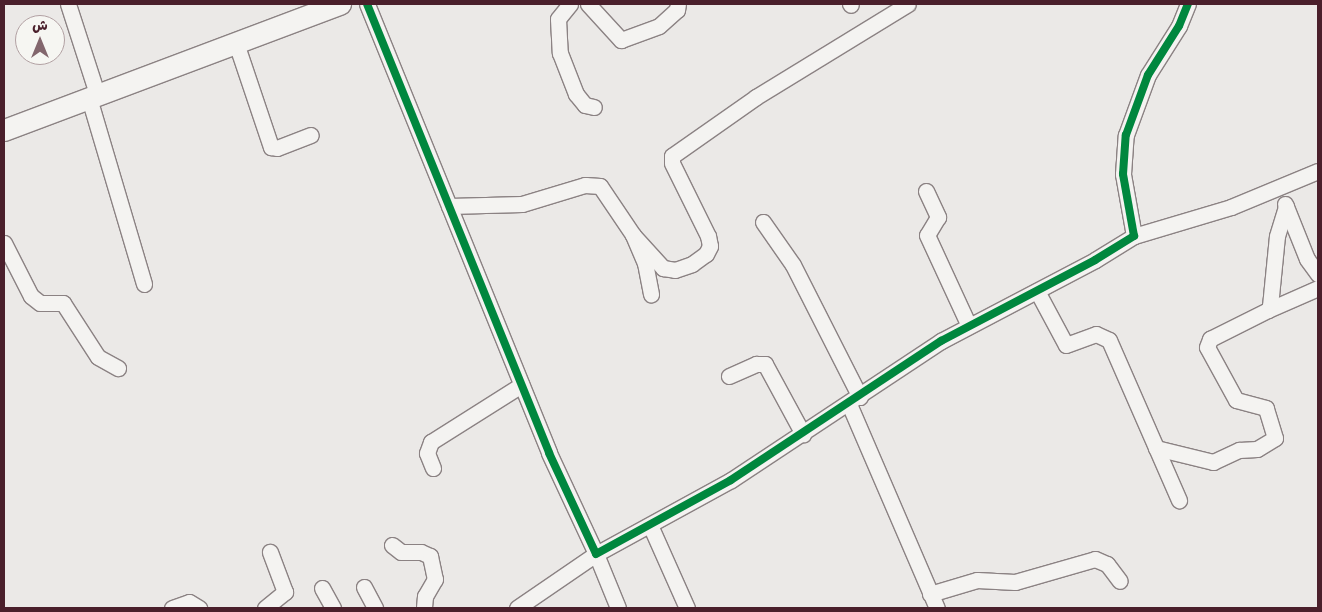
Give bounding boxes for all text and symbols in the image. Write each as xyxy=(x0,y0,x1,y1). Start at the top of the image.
text: ش xyxy=(32,13,48,38)
north arrow xyxy=(15,15,65,65)

